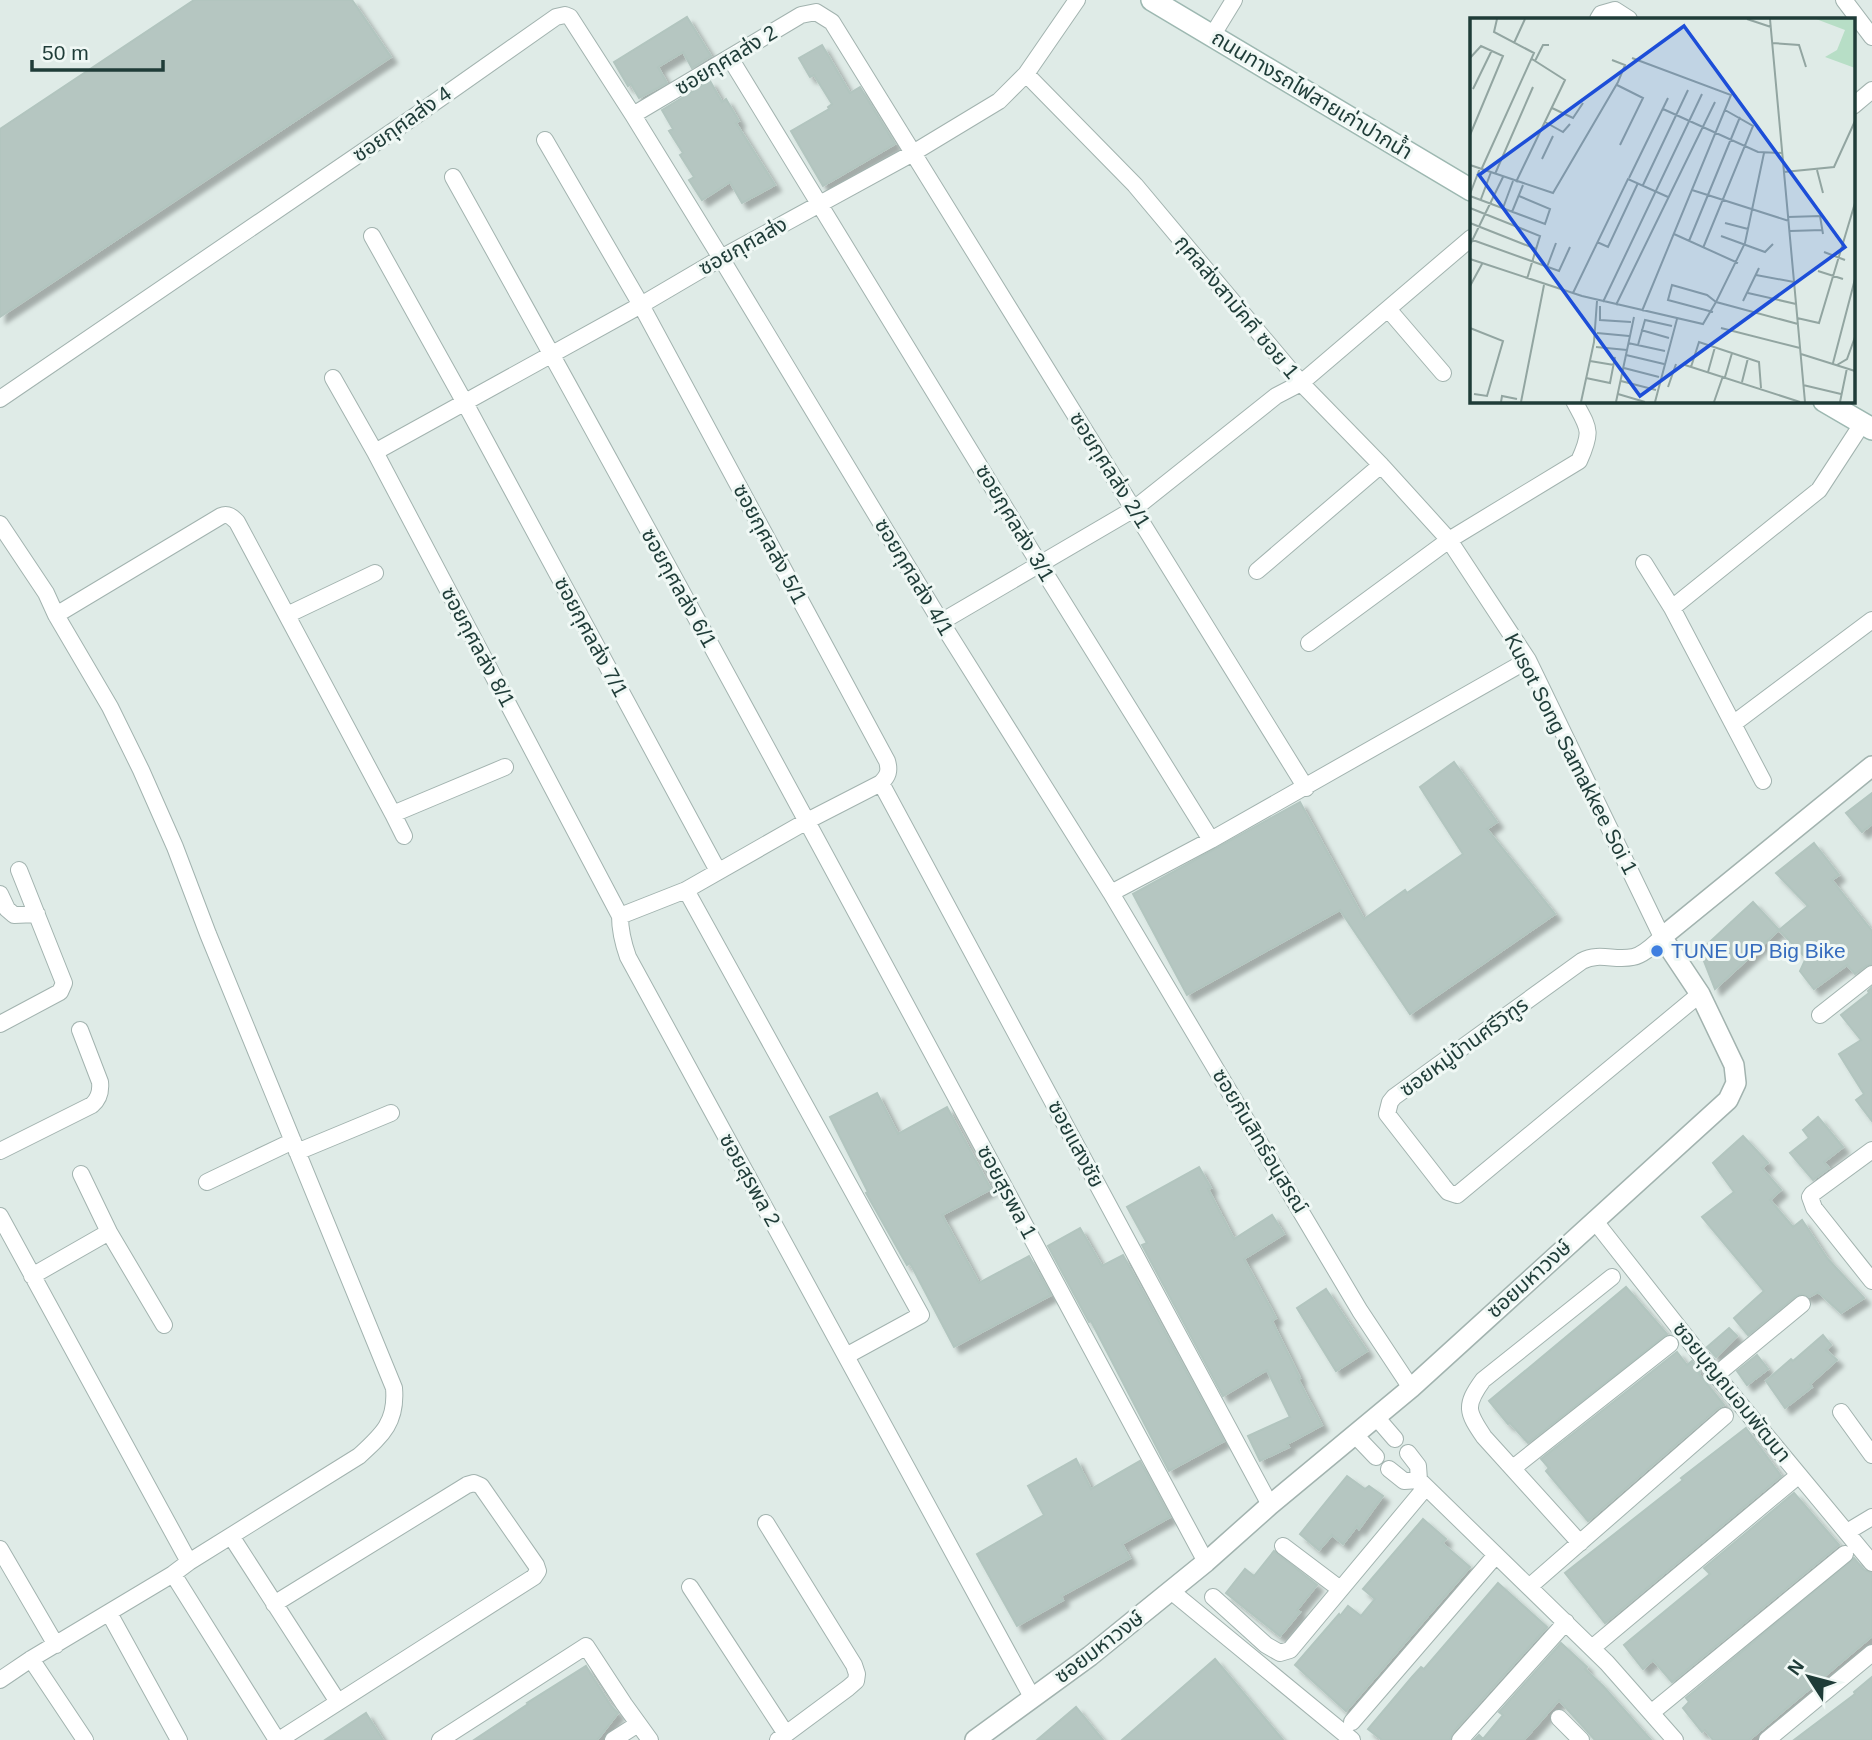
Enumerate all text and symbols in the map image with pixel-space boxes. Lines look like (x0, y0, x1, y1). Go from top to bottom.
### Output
inset map (1470, 18, 1854, 402)
street label: ซอยกุศลส่ง 2 (671, 20, 782, 101)
street label: ถนนทางรถไฟสายเก่าปากน้ำ (1208, 23, 1418, 164)
scale bar (32, 28, 163, 72)
text: 50 m (42, 41, 89, 64)
street label: ซอยกุศลส่ง 4 (348, 81, 457, 168)
street label: ซอยกุศลส่ง (695, 212, 792, 281)
street label: กุศลส่งสามัคคี ซอย 1 (1169, 230, 1304, 384)
street label: ซอยกุศลส่ง 2/1 (1064, 408, 1155, 533)
street label: ซอยกุศลส่ง 3/1 (970, 460, 1059, 586)
street label: ซอยกุศลส่ง 5/1 (727, 480, 812, 609)
street label: ซอยกุศลส่ง 4/1 (869, 514, 958, 640)
street label: ซอยกุศลส่ง 6/1 (636, 524, 722, 652)
street label: ซอยกุศลส่ง 7/1 (548, 573, 633, 702)
street label: ซอยกุศลส่ง 8/1 (435, 583, 520, 712)
street label: Kusot Song Samakkee Soi 1 (1501, 629, 1642, 878)
place label: TUNE UP Big Bike (1671, 939, 1846, 962)
marker: TUNE UP Big Bike (1649, 943, 1665, 959)
street label: ซอยหมู่บ้านศรีวิฑูร (1395, 992, 1533, 1102)
street label: ซอยกันสิทธ์อนุสรณ์ (1207, 1064, 1313, 1218)
street label: ซอยแสงชัย (1044, 1096, 1109, 1191)
street label: ซอยสุรพล 2 (714, 1129, 785, 1231)
street label: ซอยสุรพล 1 (971, 1141, 1042, 1243)
street label: ซอยมหาวงษ์ (1482, 1235, 1575, 1322)
street label: ซอยบุญถนอมพัฒนา (1667, 1317, 1796, 1468)
street label: ซอยมหาวงษ์ (1050, 1606, 1148, 1687)
north arrow (1774, 1642, 1844, 1712)
text: N (1783, 1656, 1808, 1679)

